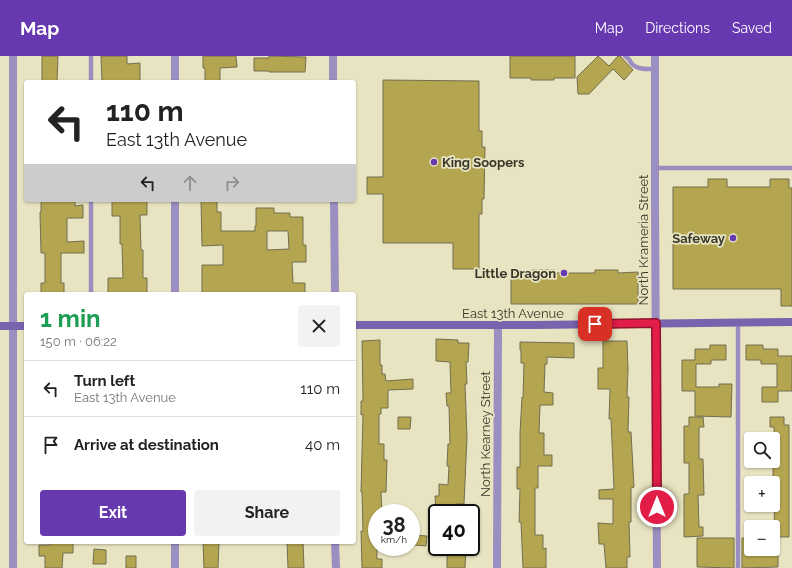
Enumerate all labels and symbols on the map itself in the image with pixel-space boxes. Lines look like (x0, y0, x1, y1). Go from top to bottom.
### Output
place label: King Soopers (442, 155, 525, 170)
marker: King Soopers (429, 157, 439, 167)
street label: North Krameria Street (636, 174, 651, 305)
place label: Safeway (672, 231, 725, 246)
marker: Safeway (728, 233, 738, 243)
place label: Little Dragon (474, 266, 556, 281)
marker: Little Dragon (559, 268, 569, 278)
street label: East 13th Avenue (462, 306, 564, 321)
pin (578, 307, 612, 341)
street label: North Kearney Street (478, 370, 493, 497)
position arrow (636, 486, 678, 528)
speed limit sign: 40 (428, 504, 480, 556)

